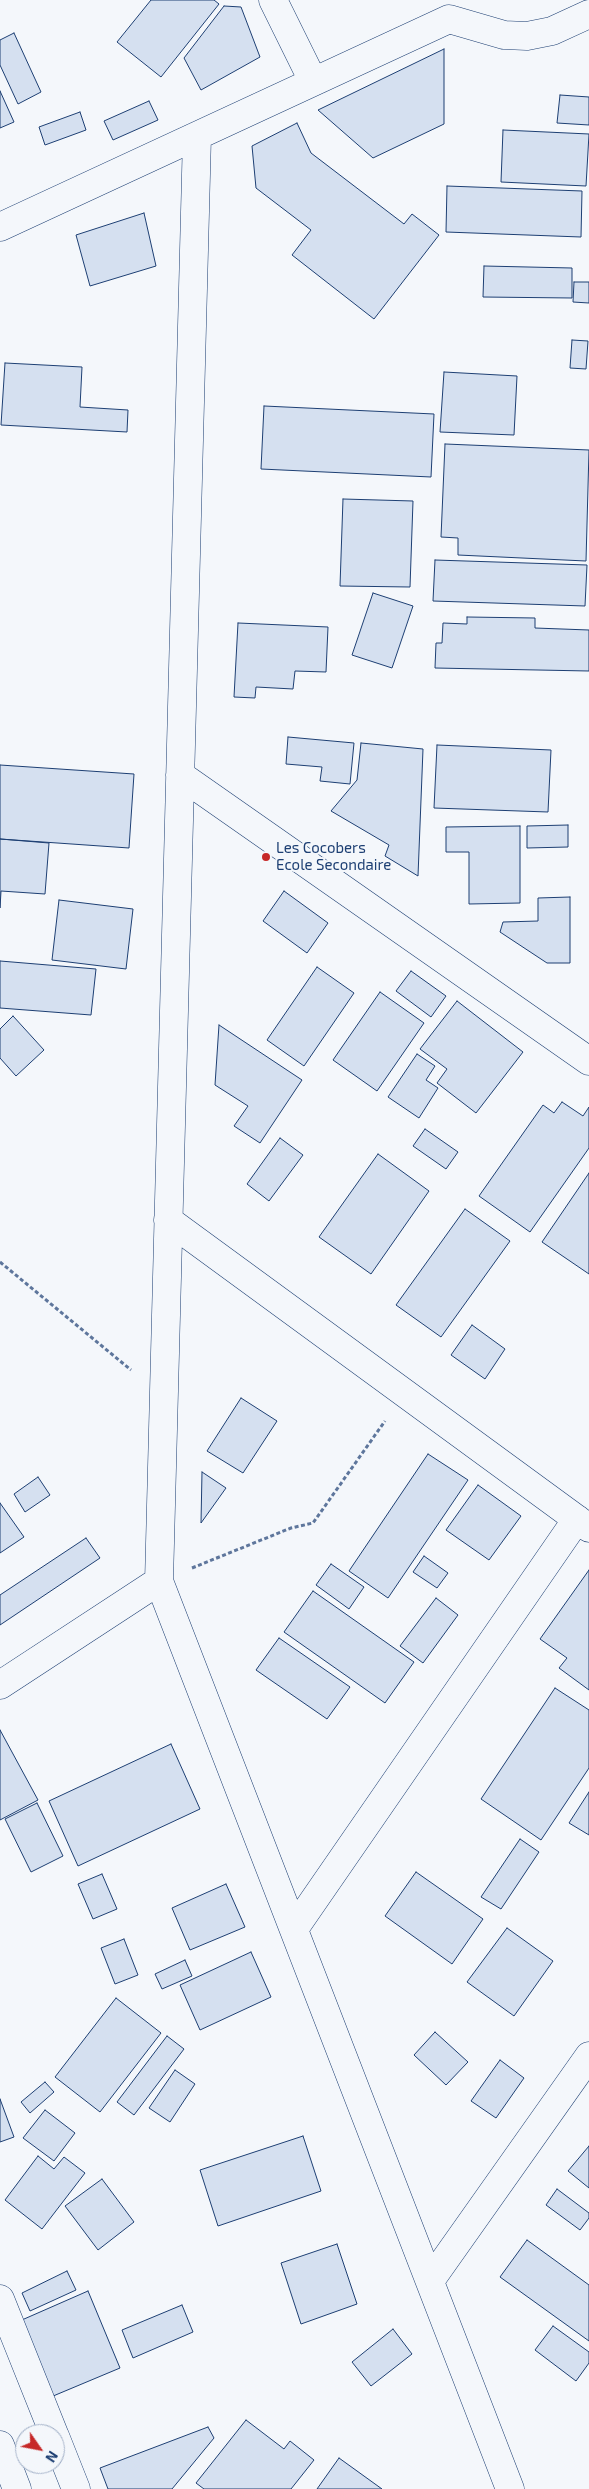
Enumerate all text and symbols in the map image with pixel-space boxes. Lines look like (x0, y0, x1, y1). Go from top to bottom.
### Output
place label: Les Cocobers Ecole Secondaire (276, 839, 391, 874)
marker: Les Cocobers Ecole Secondaire (260, 851, 272, 863)
north arrow (15, 2424, 65, 2474)
text: N (42, 2448, 62, 2466)

